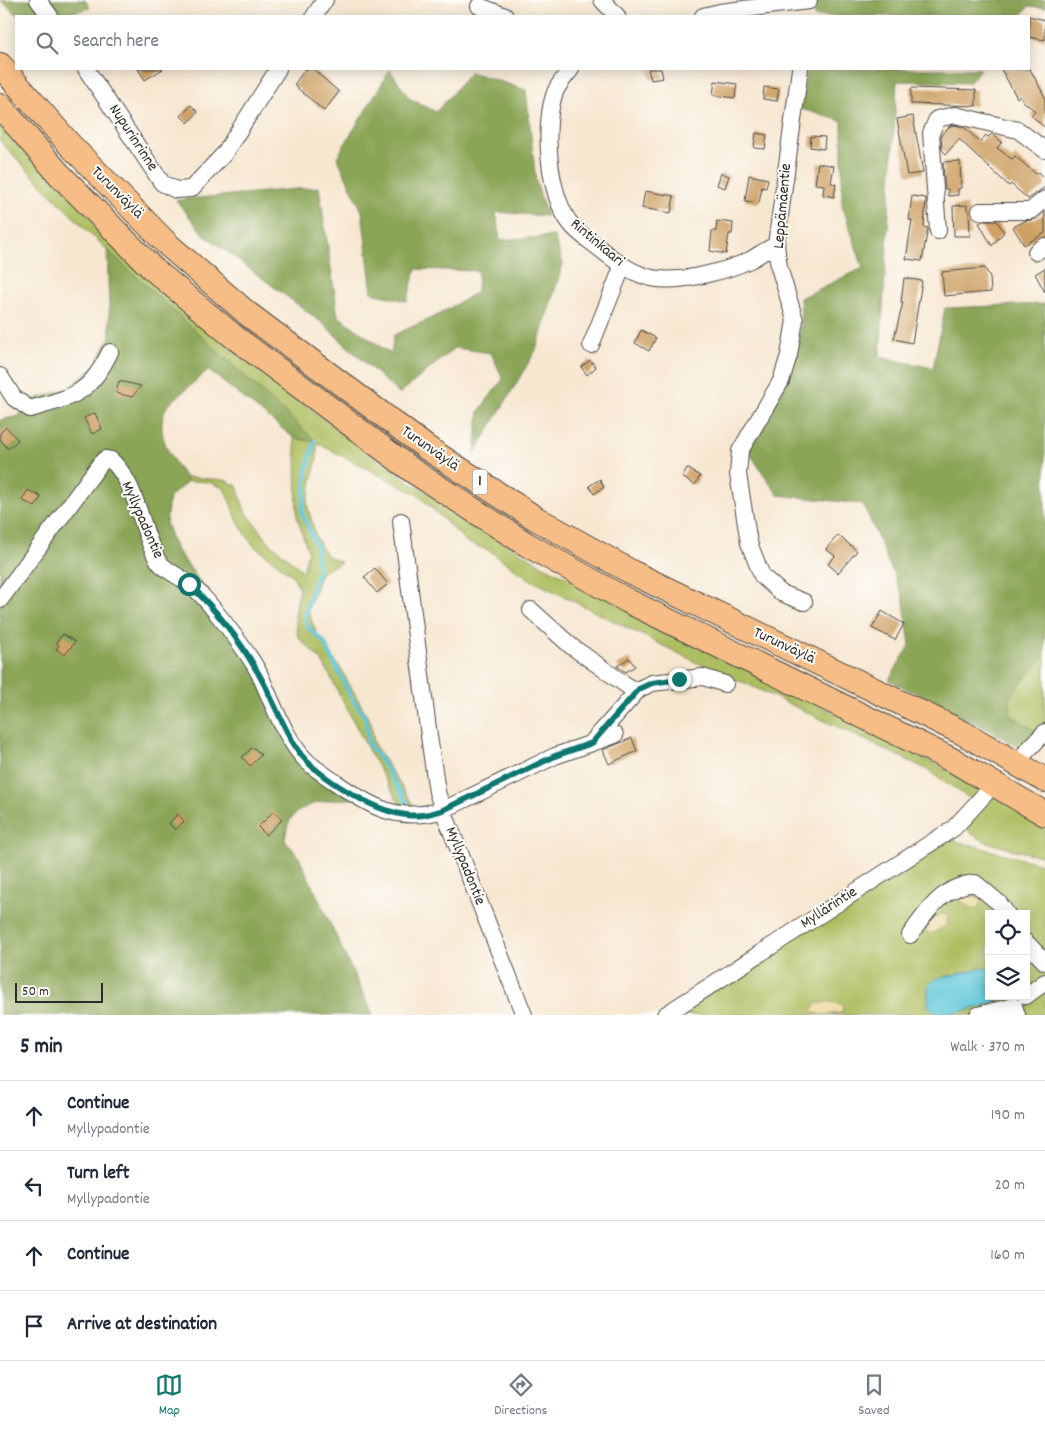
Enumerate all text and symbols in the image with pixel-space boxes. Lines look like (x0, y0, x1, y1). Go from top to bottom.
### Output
search box (15, 15, 1030, 70)
icon: search (33, 29, 61, 57)
text: Search here (73, 29, 159, 56)
street label: Nupurinrinne (103, 100, 163, 176)
street label: Turunväylä (85, 161, 149, 225)
street label: Leppämäentie (768, 162, 798, 250)
street label: Rintinkaari (565, 213, 629, 273)
street label: Turunväylä (396, 421, 464, 477)
road number: 1 (472, 470, 488, 494)
street label: Myllypadontie (115, 478, 169, 562)
route start (178, 573, 201, 596)
street label: Turunväylä (749, 622, 819, 670)
route end (668, 668, 691, 691)
street label: Myllypadontie (439, 823, 491, 909)
street label: Myllärintie (796, 881, 862, 935)
map controls (985, 910, 1030, 1000)
button: locate (985, 910, 1030, 955)
button: layers (985, 955, 1030, 1000)
scale bar (15, 980, 102, 1003)
text: 50 m (22, 982, 49, 1002)
text: 5 min (20, 1033, 63, 1063)
text: Walk · 370 m (950, 1036, 1025, 1059)
text: Continue (67, 1091, 129, 1118)
icon: ahead (20, 1102, 48, 1130)
text: 190 m (991, 1104, 1025, 1127)
text: Myllypadontie (67, 1118, 150, 1141)
text: Turn left (67, 1161, 130, 1188)
icon: left (20, 1172, 48, 1200)
text: 20 m (995, 1174, 1025, 1197)
text: Myllypadontie (67, 1188, 150, 1211)
icon: ahead (20, 1242, 48, 1270)
text: Continue (67, 1242, 129, 1269)
text: 160 m (990, 1244, 1025, 1267)
icon: arrive (20, 1312, 48, 1340)
text: Arrive at destination (67, 1312, 217, 1339)
tab: Map (155, 1371, 183, 1421)
tab: Directions (494, 1371, 547, 1421)
tab: Saved (858, 1371, 890, 1421)

